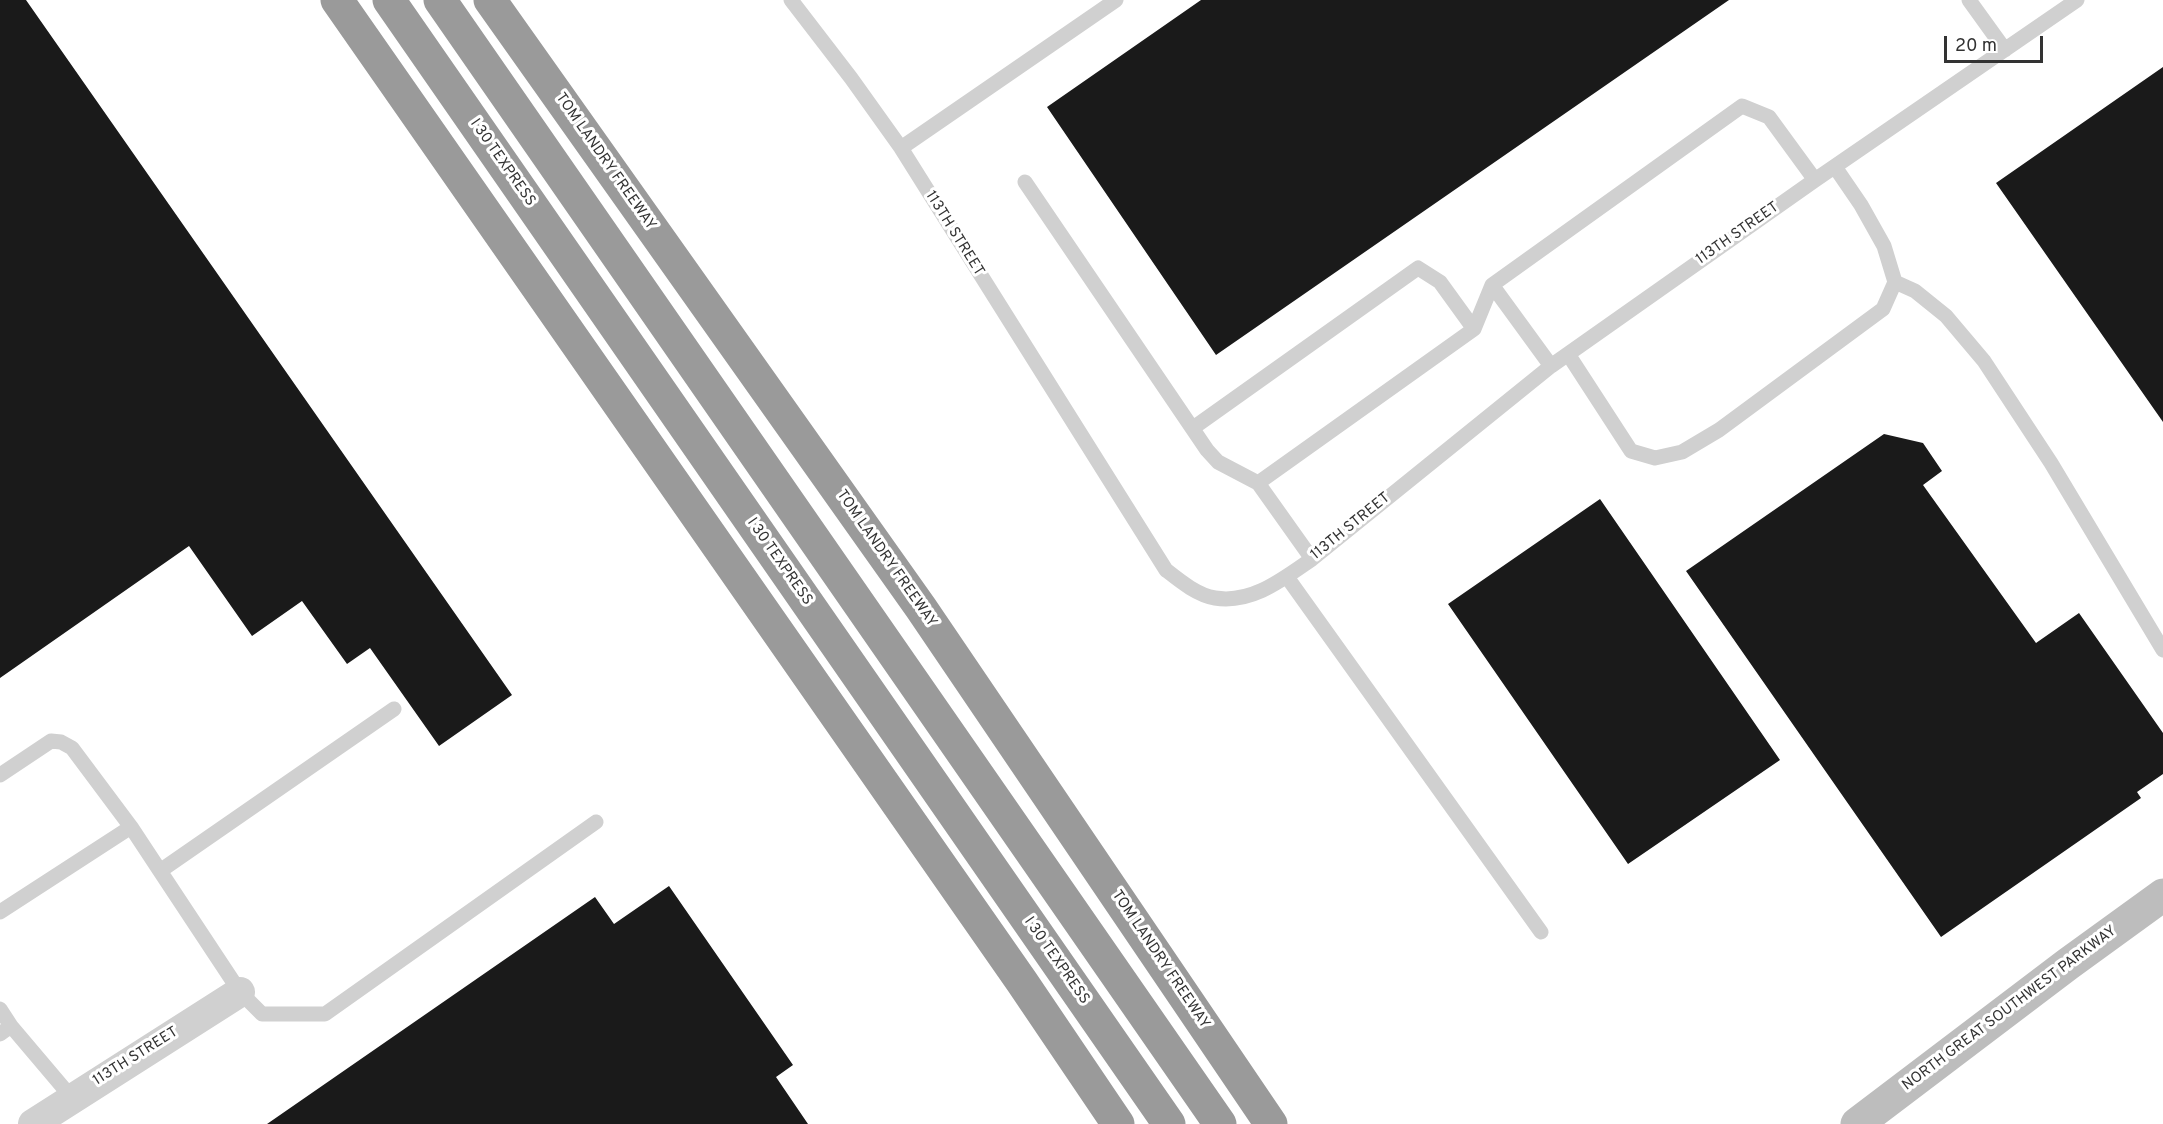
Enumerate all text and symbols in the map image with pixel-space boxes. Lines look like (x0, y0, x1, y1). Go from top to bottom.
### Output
scale bar (1947, 24, 2046, 62)
text: 20 m (1955, 35, 1997, 58)
street label: TOM LANDRY FREEWAY (551, 90, 659, 234)
street label: I 30 TEXPRESS (465, 116, 539, 210)
street label: 113TH STREET (921, 188, 987, 280)
street label: 113TH STREET (1693, 199, 1783, 269)
street label: TOM LANDRY FREEWAY (832, 487, 940, 631)
street label: 113TH STREET (1308, 490, 1394, 564)
street label: I 30 TEXPRESS (742, 515, 816, 609)
street label: TOM LANDRY FREEWAY (1107, 887, 1213, 1033)
street label: I 30 TEXPRESS (1019, 914, 1093, 1008)
street label: NORTH GREAT SOUTHWEST PARKWAY (1899, 923, 2121, 1095)
street label: 113TH STREET (90, 1024, 182, 1090)

